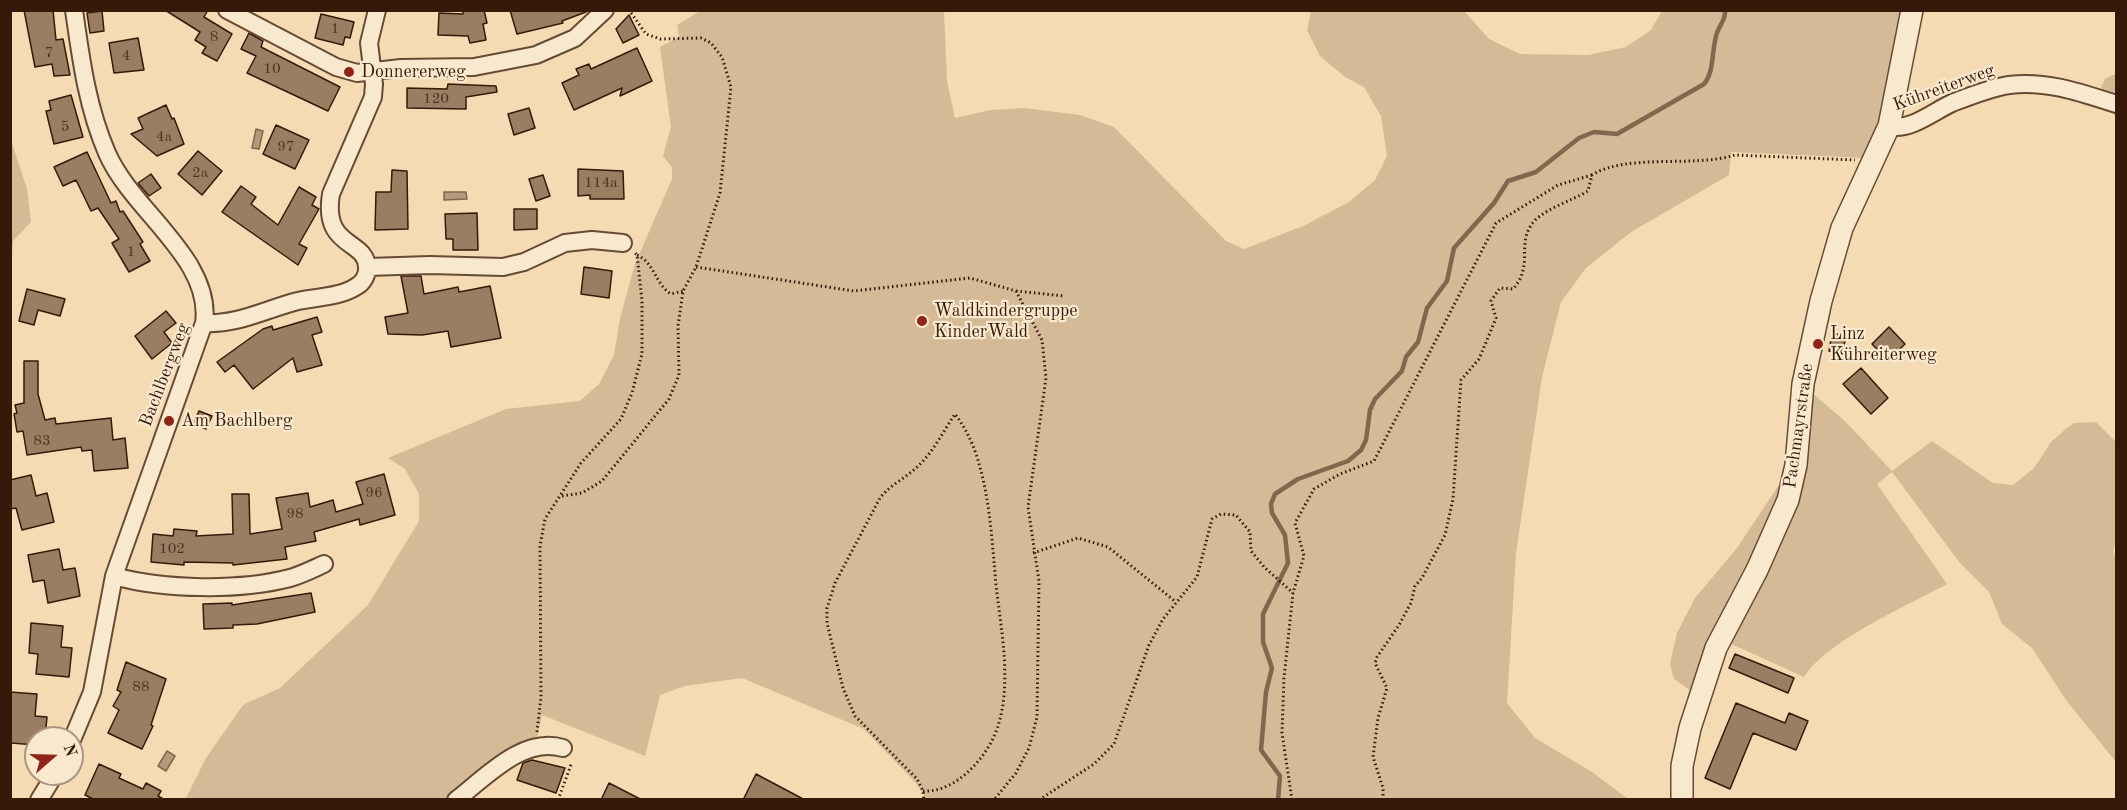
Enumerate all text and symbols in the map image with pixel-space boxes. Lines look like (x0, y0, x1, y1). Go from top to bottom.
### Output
house number: 1 (331, 20, 339, 38)
house number: 8 (210, 28, 218, 46)
house number: 7 (45, 44, 53, 62)
house number: 4 (122, 47, 130, 65)
house number: 10 (263, 60, 281, 78)
street label: Kühreiterweg (1890, 60, 1998, 116)
place label: Donnererweg (361, 61, 466, 83)
marker: Donnererweg (342, 65, 356, 79)
house number: 120 (423, 90, 449, 108)
house number: 5 (61, 118, 69, 136)
house number: 4a (156, 128, 172, 146)
house number: 97 (277, 138, 295, 156)
house number: 2a (192, 164, 208, 182)
house number: 114a (584, 174, 618, 192)
house number: 1 (127, 243, 135, 261)
place label: Waldkindergruppe KinderWald (934, 300, 1078, 342)
marker: Waldkindergruppe KinderWald (915, 314, 929, 328)
street label: Bachlbergweg (135, 320, 195, 430)
place label: Linz Kühreiterweg (1830, 323, 1937, 366)
marker: Linz Kühreiterweg (1811, 337, 1825, 351)
street label: Pachmayrstraße (1780, 362, 1818, 490)
place label: Am Bachlberg (181, 410, 292, 432)
marker: Am Bachlberg (162, 414, 176, 428)
house number: 83 (33, 432, 51, 450)
house number: 96 (365, 484, 383, 502)
house number: 98 (286, 505, 304, 523)
house number: 102 (159, 540, 185, 558)
house number: 88 (132, 678, 150, 696)
north arrow (24, 726, 84, 786)
text: N (59, 742, 79, 759)

